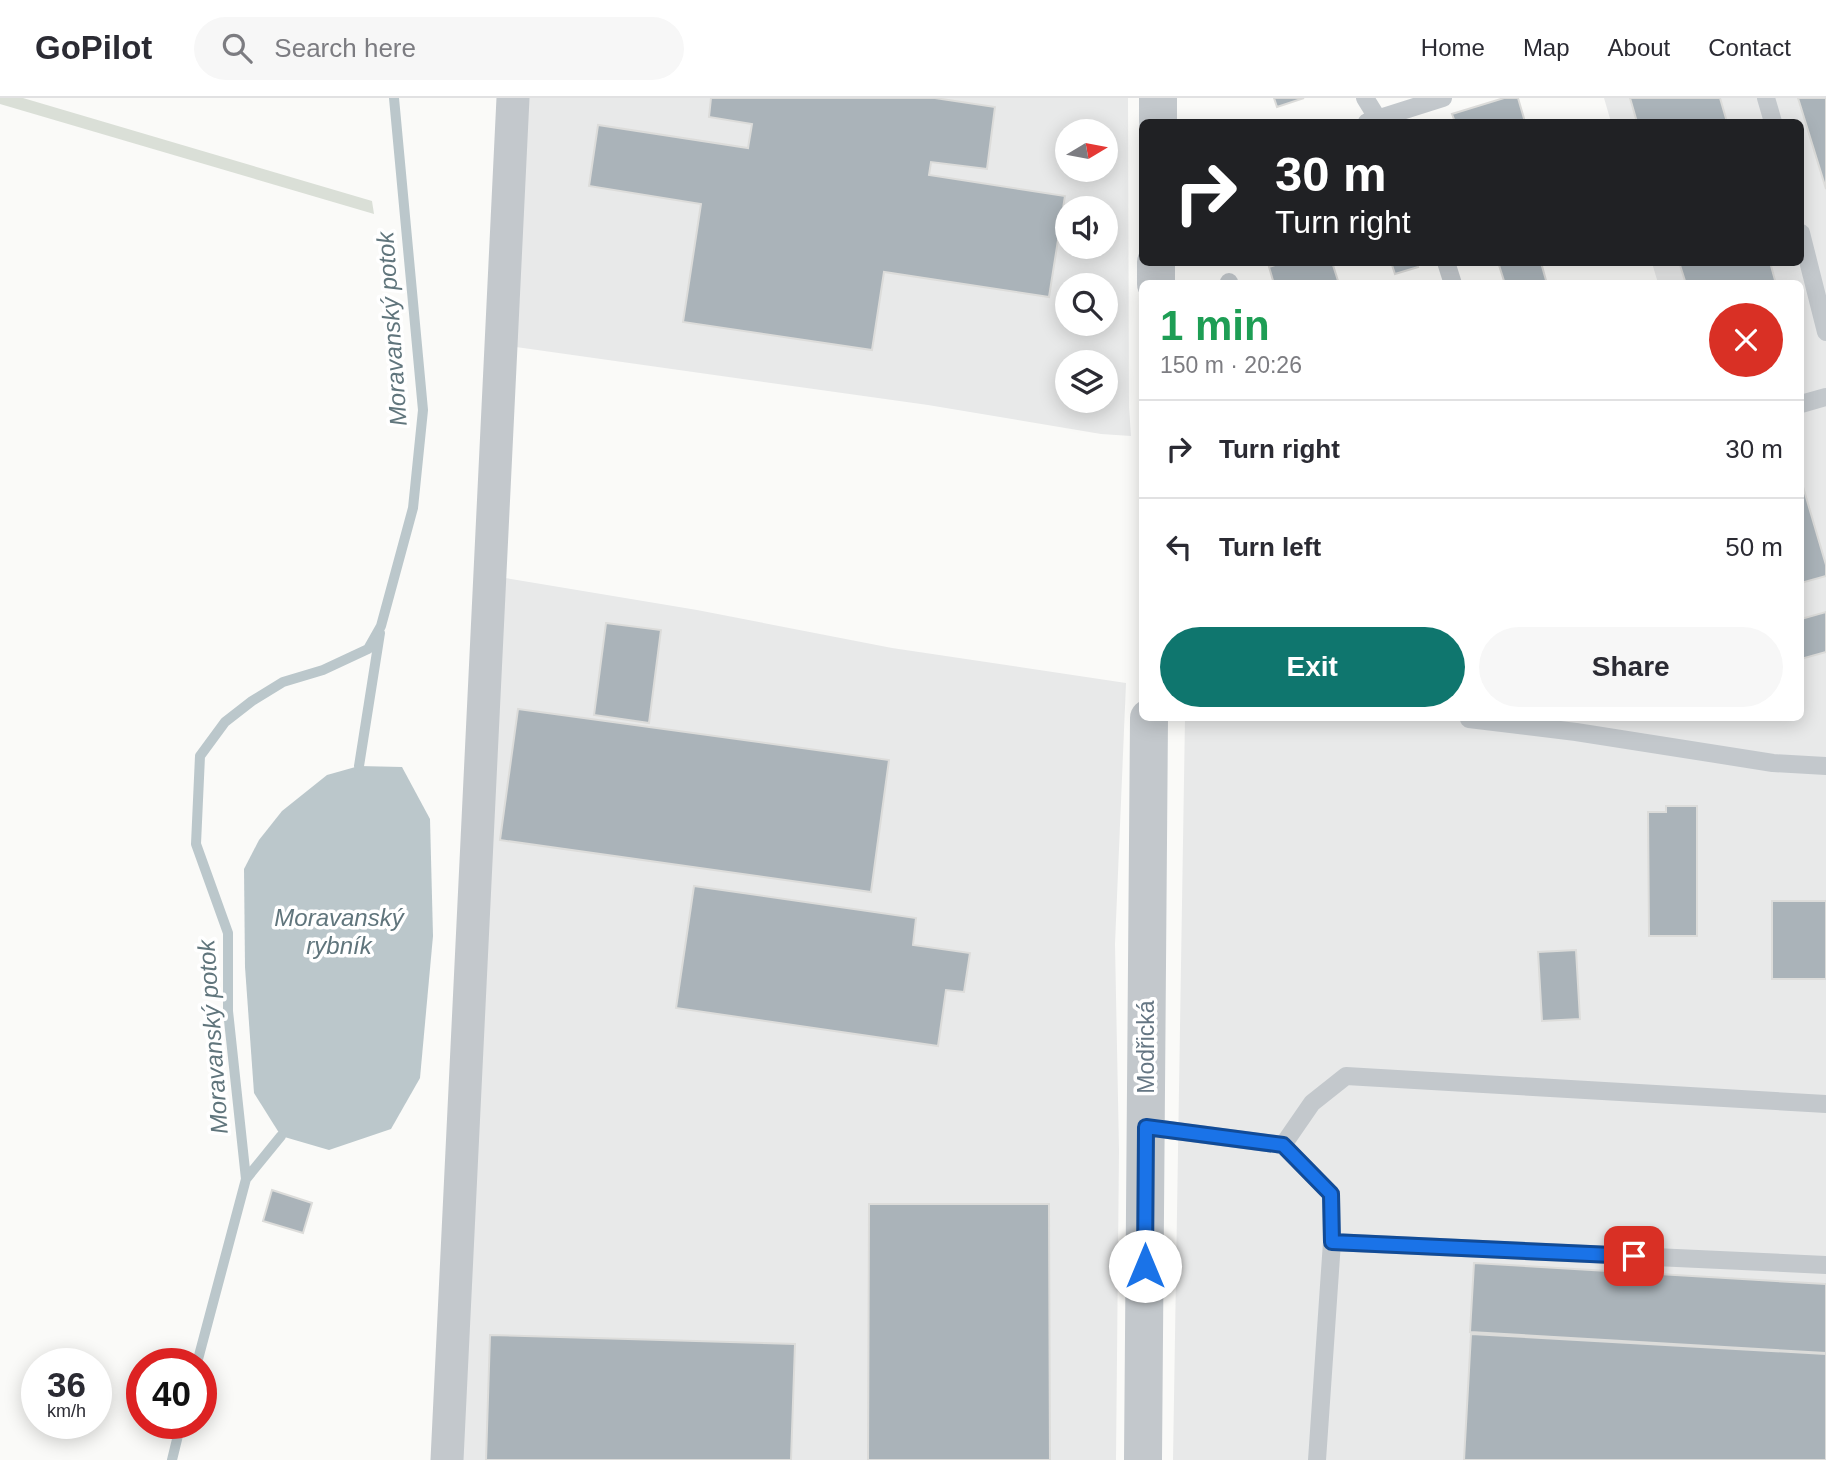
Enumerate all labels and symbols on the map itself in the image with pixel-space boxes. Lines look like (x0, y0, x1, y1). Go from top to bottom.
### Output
north arrow (1055, 119, 1118, 182)
water label: Moravanský potok (371, 229, 412, 427)
water label: Moravanský rybník (274, 904, 406, 959)
water label: Moravanský potok (192, 937, 233, 1135)
street label: Modřická (1133, 1000, 1159, 1094)
pin (1604, 1226, 1664, 1286)
position arrow (1108, 1229, 1182, 1303)
speed limit sign: 40 (126, 1348, 217, 1439)

